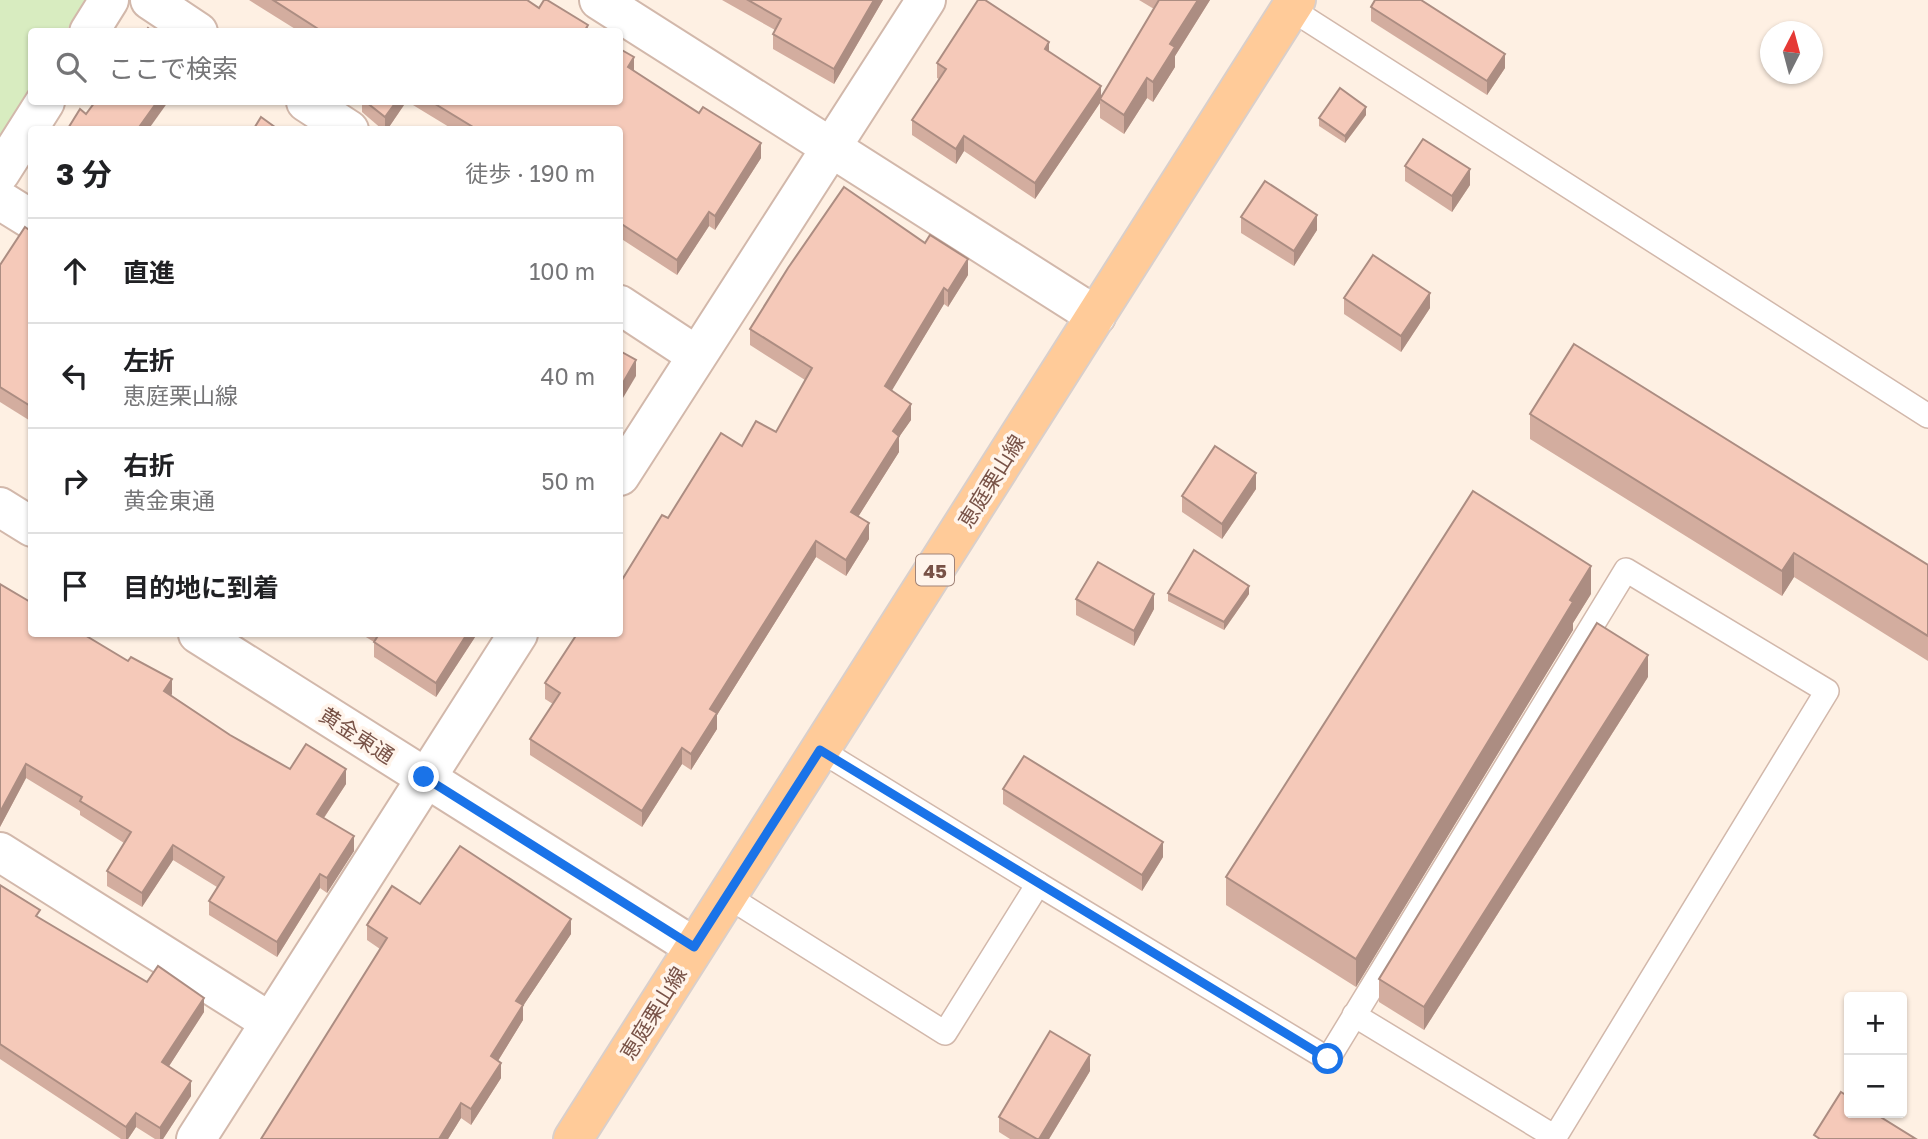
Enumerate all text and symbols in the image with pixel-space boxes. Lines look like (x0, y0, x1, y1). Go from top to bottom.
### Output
north arrow (1760, 21, 1823, 84)
search box (28, 28, 623, 105)
icon: search (52, 48, 90, 86)
text: ここで検索 (108, 53, 238, 84)
text: 3 分 (56, 156, 112, 192)
text: 徒歩 · 190 m (465, 159, 595, 187)
icon: ahead (56, 252, 94, 290)
text: 直進 (123, 257, 175, 288)
text: 100 m (529, 257, 595, 285)
text: 左折 (123, 345, 175, 376)
icon: left (56, 357, 94, 395)
text: 40 m (541, 362, 595, 390)
text: 恵庭栗山線 (123, 381, 238, 409)
street label: 恵庭栗山線 (952, 430, 1030, 532)
text: 右折 (123, 450, 175, 481)
icon: right (56, 462, 94, 500)
text: 50 m (541, 467, 595, 495)
text: 黄金東通 (123, 486, 215, 514)
road number: 45 (916, 554, 954, 586)
icon: arrive (56, 567, 94, 605)
text: 目的地に到着 (123, 572, 279, 603)
street label: 黄金東通 (315, 701, 399, 769)
route end (408, 761, 439, 792)
street label: 恵庭栗山線 (614, 962, 692, 1064)
map controls (1844, 992, 1907, 1118)
button: + (1844, 992, 1907, 1055)
route start (1312, 1043, 1343, 1074)
button: − (1844, 1055, 1907, 1118)

